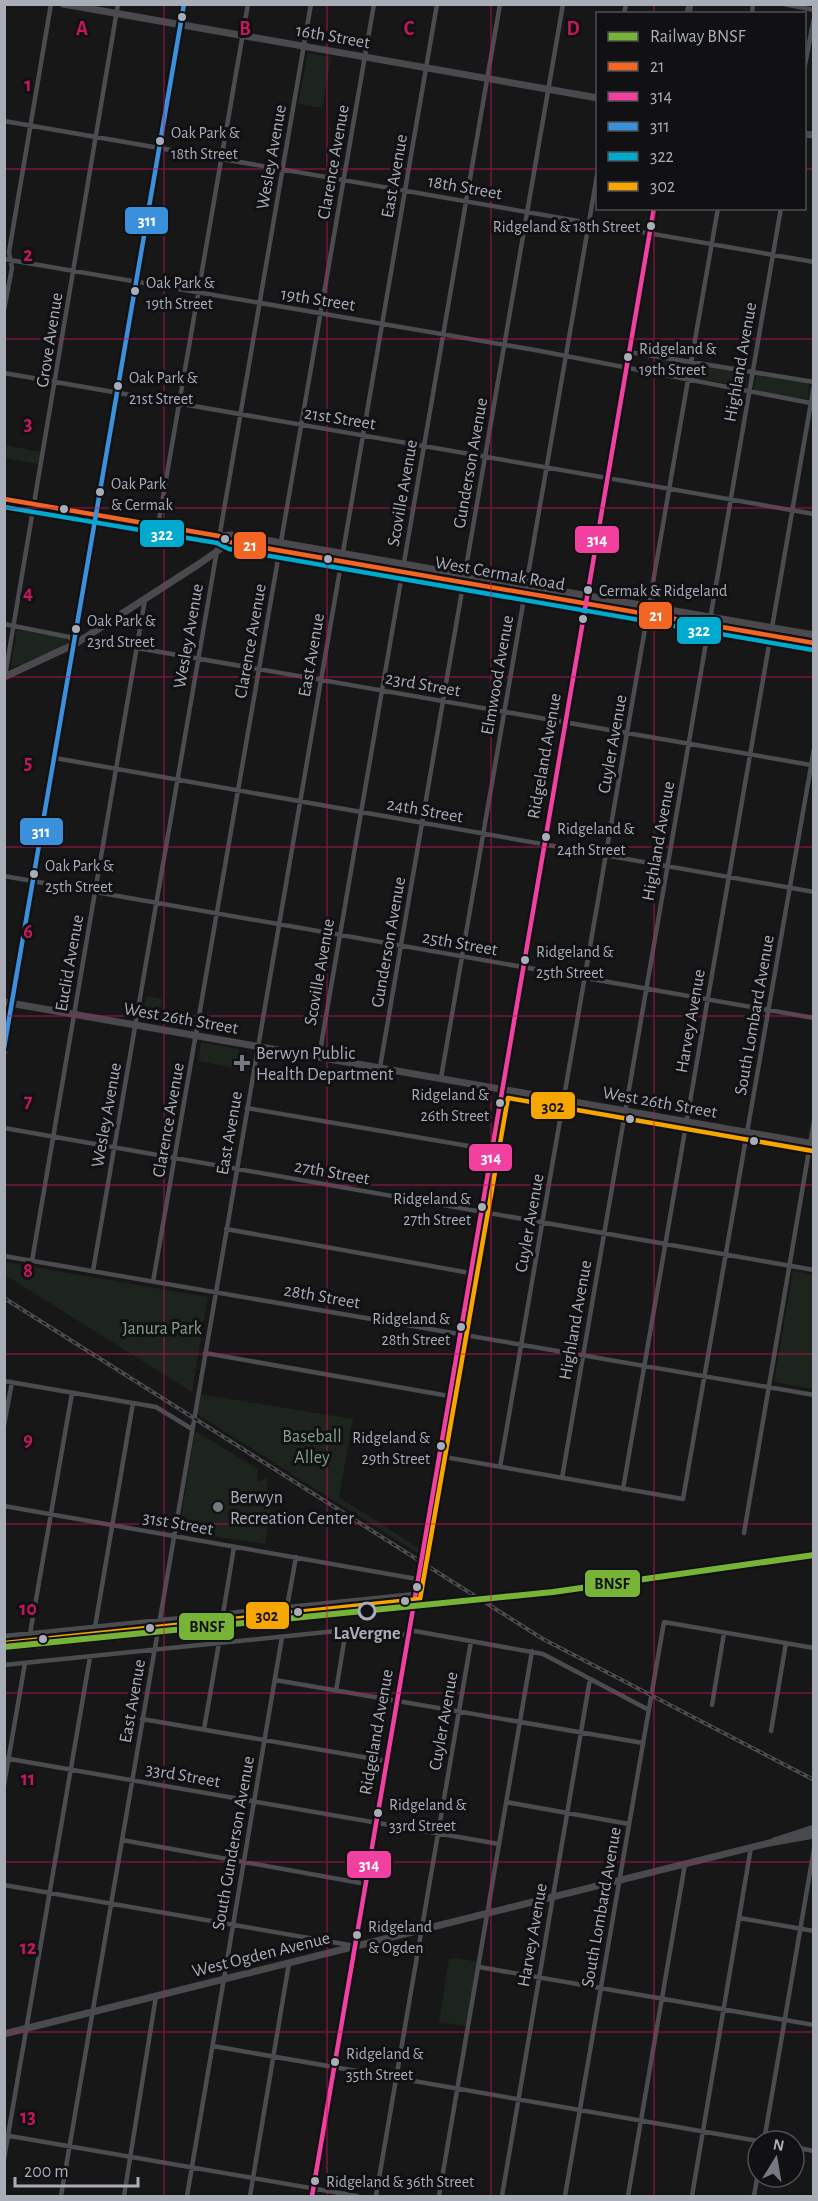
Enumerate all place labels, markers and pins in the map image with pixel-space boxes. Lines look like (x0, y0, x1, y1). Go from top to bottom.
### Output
unlabelled marker (176, 11, 188, 23)
place label: Oak Park & 18th Street (171, 125, 240, 162)
marker: Oak Park & 18th Street (154, 135, 166, 147)
place label: Ridgeland & 18th Street (493, 219, 640, 235)
marker: Ridgeland & 18th Street (645, 220, 657, 232)
place label: Oak Park & 19th Street (146, 275, 215, 312)
marker: Oak Park & 19th Street (129, 285, 141, 297)
place label: Ridgeland & 19th Street (639, 341, 717, 378)
marker: Ridgeland & 19th Street (622, 351, 634, 363)
place label: Oak Park & 21st Street (129, 370, 198, 407)
marker: Oak Park & 21st Street (112, 380, 124, 392)
place label: Oak Park & Cermak (111, 476, 173, 513)
marker: Oak Park & Cermak (94, 486, 106, 498)
unlabelled marker (58, 503, 70, 515)
unlabelled marker (219, 533, 231, 545)
unlabelled marker (322, 553, 334, 565)
place label: Cermak & Ridgeland (599, 583, 727, 599)
marker: Cermak & Ridgeland (582, 584, 594, 596)
place label: Oak Park & 23rd Street (87, 613, 156, 650)
unlabelled marker (577, 613, 589, 625)
marker: Oak Park & 23rd Street (70, 623, 82, 635)
place label: Ridgeland & 24th Street (557, 821, 635, 858)
marker: Ridgeland & 24th Street (540, 831, 552, 843)
place label: Oak Park & 25th Street (45, 858, 114, 895)
marker: Oak Park & 25th Street (28, 868, 40, 880)
place label: Ridgeland & 25th Street (536, 944, 614, 981)
marker: Ridgeland & 25th Street (519, 954, 531, 966)
place label: Berwyn Public Health Department (256, 1045, 394, 1084)
marker: Berwyn Public Health Department (233, 1054, 251, 1072)
place label: Ridgeland & 26th Street (411, 1087, 489, 1124)
marker: Ridgeland & 26th Street (494, 1097, 506, 1109)
unlabelled marker (624, 1113, 636, 1125)
unlabelled marker (748, 1135, 760, 1147)
place label: Ridgeland & 27th Street (393, 1191, 471, 1228)
marker: Ridgeland & 27th Street (476, 1201, 488, 1213)
place label: Ridgeland & 28th Street (372, 1311, 450, 1348)
marker: Ridgeland & 28th Street (455, 1321, 467, 1333)
place label: Ridgeland & 29th Street (352, 1430, 430, 1467)
marker: Ridgeland & 29th Street (435, 1440, 447, 1452)
place label: Berwyn Recreation Center (230, 1489, 354, 1528)
marker: Berwyn Recreation Center (211, 1500, 225, 1514)
unlabelled marker (411, 1581, 423, 1593)
unlabelled marker (399, 1595, 411, 1607)
marker: LaVergne (358, 1602, 376, 1620)
unlabelled marker (292, 1606, 304, 1618)
unlabelled marker (144, 1622, 156, 1634)
place label: LaVergne (333, 1625, 401, 1643)
unlabelled marker (37, 1633, 49, 1645)
place label: Ridgeland & 33rd Street (389, 1797, 467, 1834)
marker: Ridgeland & 33rd Street (372, 1807, 384, 1819)
place label: Ridgeland & Ogden (368, 1919, 432, 1956)
marker: Ridgeland & Ogden (351, 1929, 363, 1941)
place label: Ridgeland & 35th Street (346, 2046, 424, 2083)
marker: Ridgeland & 35th Street (329, 2056, 341, 2068)
place label: Ridgeland & 36th Street (326, 2174, 474, 2190)
marker: Ridgeland & 36th Street (309, 2175, 321, 2187)

